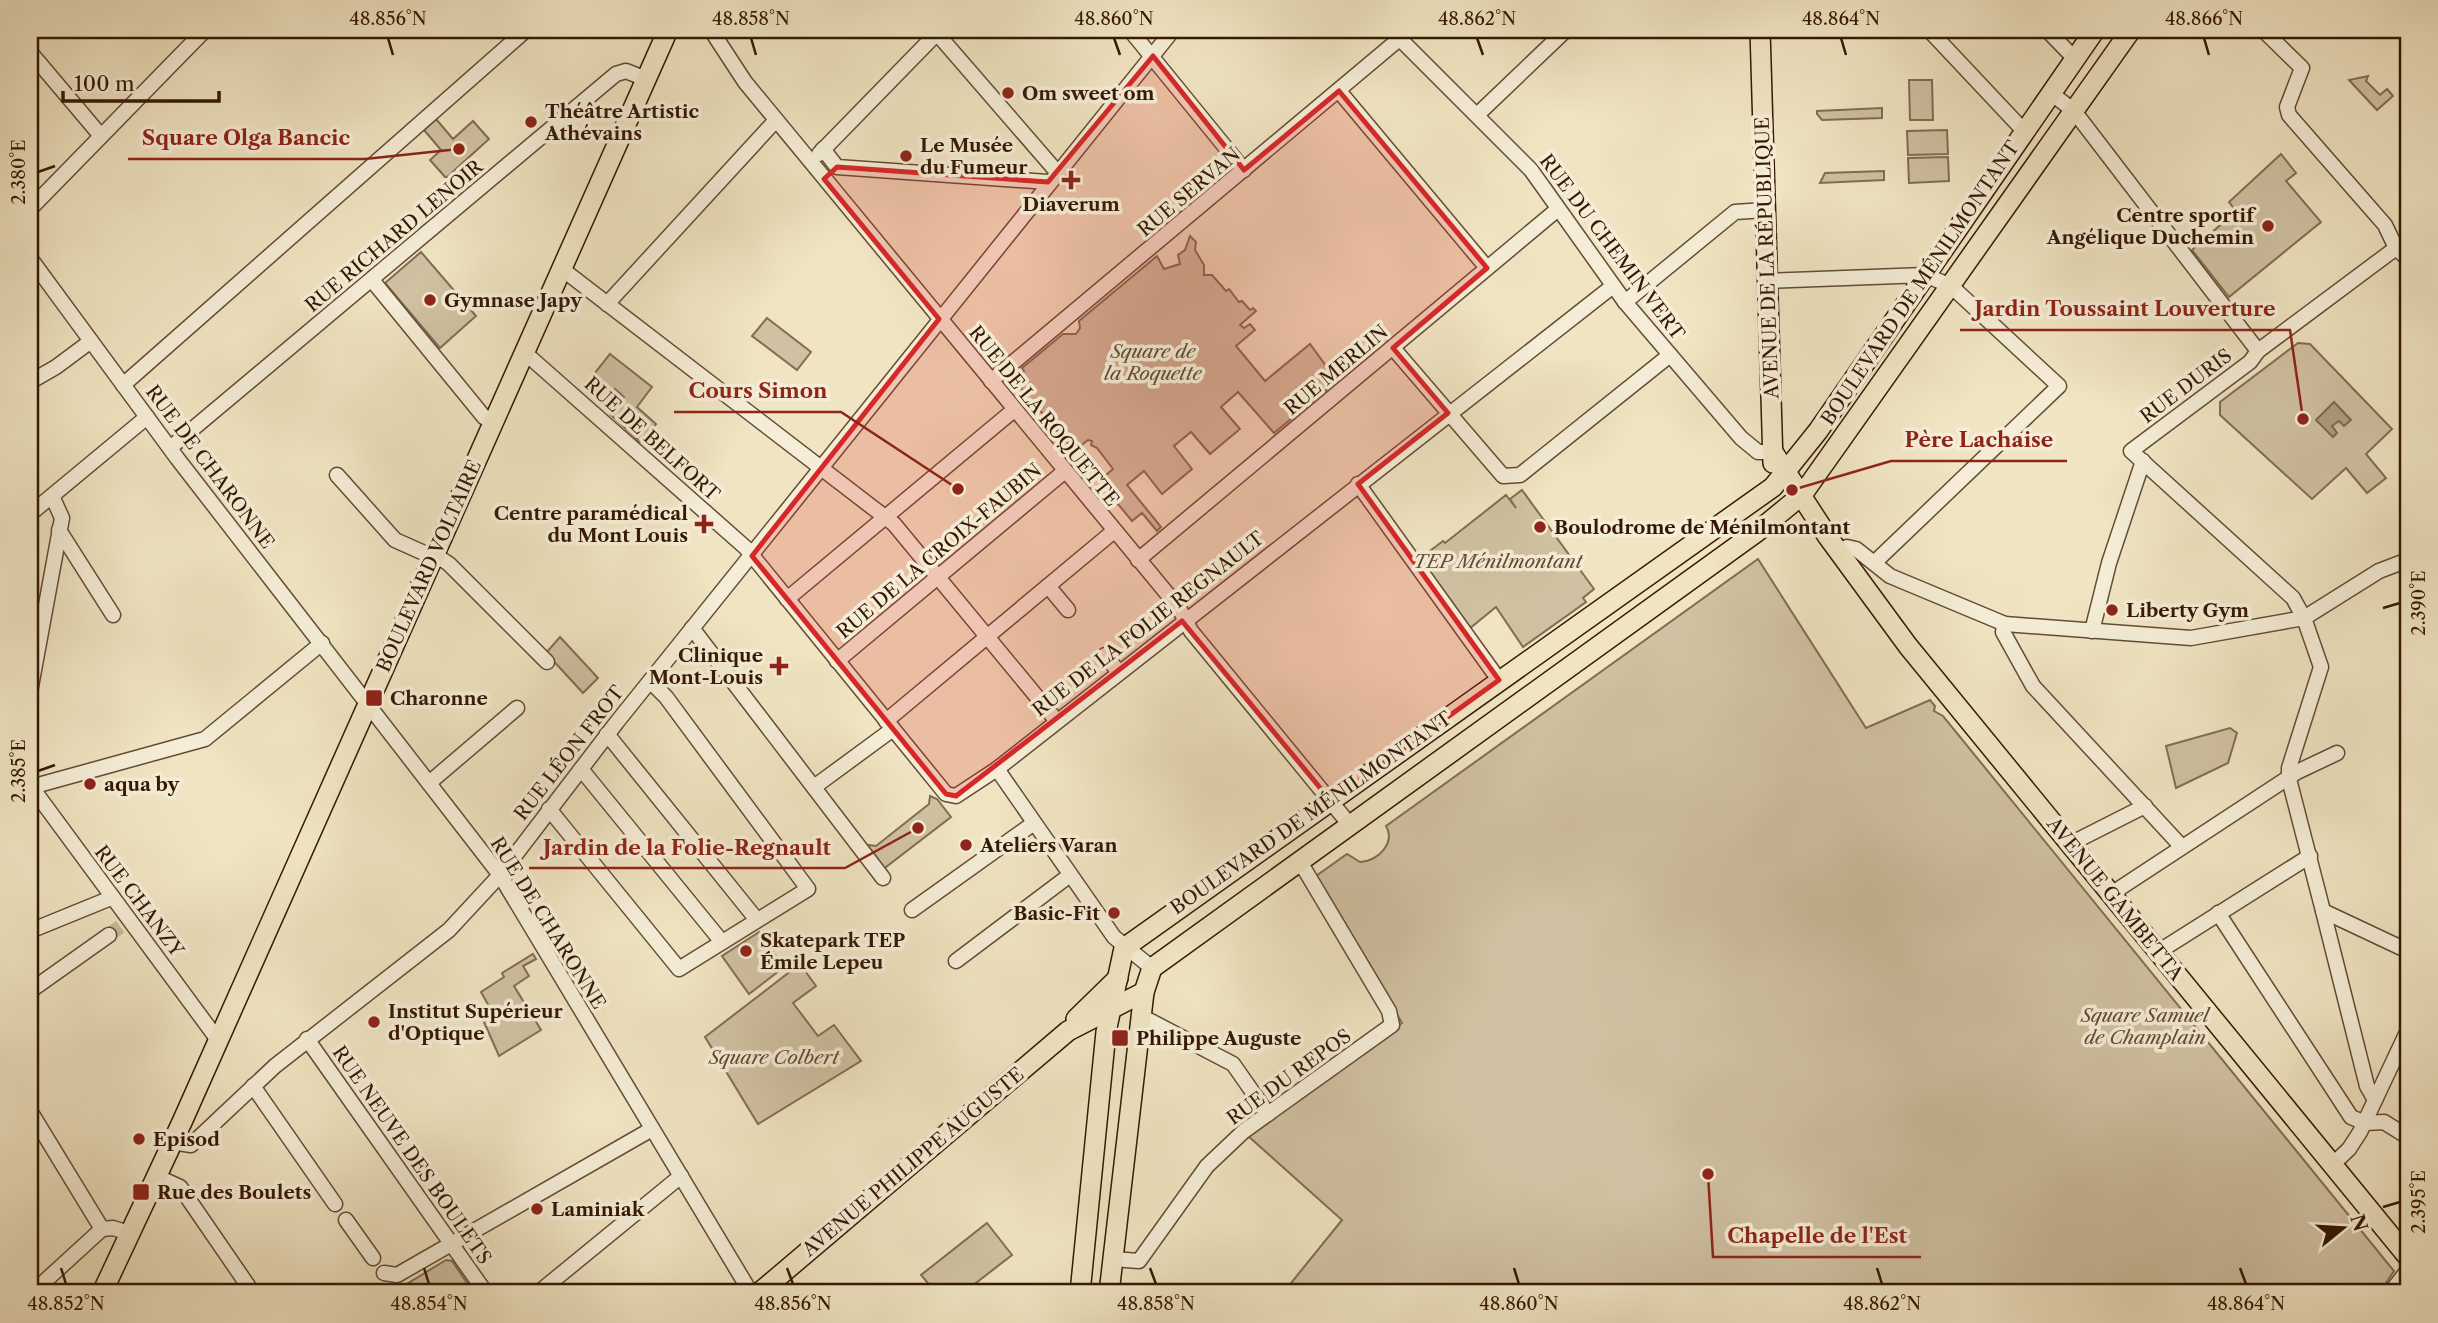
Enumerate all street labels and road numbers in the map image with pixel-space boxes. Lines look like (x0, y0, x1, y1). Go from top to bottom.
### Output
street label: AVENUE DE LA RÉPUBLIQUE (1751, 117, 1783, 400)
street label: BOULEVARD DE MÉNILMONTANT (1816, 136, 2024, 429)
street label: RUE SERVAN (1133, 143, 1245, 241)
street label: RUE DU CHEMIN VERT (1535, 150, 1690, 345)
street label: RUE RICHARD LENOIR (301, 154, 488, 317)
street label: RUE MERLIN (1280, 320, 1392, 420)
street label: RUE DE LA ROQUETTE (964, 321, 1124, 511)
street label: RUE DURIS (2136, 344, 2236, 428)
street label: RUE DE BELFORT (580, 372, 725, 506)
street label: RUE DE CHARONNE (141, 381, 279, 553)
street label: BOULEVARD VOLTAIRE (372, 457, 486, 675)
street label: RUE DE LA CROIX-FAUBIN (832, 459, 1046, 643)
street label: RUE DE LA FOLIE REGNAULT (1028, 526, 1269, 721)
street label: RUE LÉON FROT (509, 681, 629, 825)
street label: BOULEVARD DE MÉNILMONTANT (1166, 706, 1457, 919)
street label: AVENUE GAMBETTA (2041, 812, 2189, 986)
street label: RUE DE CHARONNE (486, 833, 610, 1013)
street label: RUE CHANZY (90, 841, 189, 962)
street label: RUE DU REPOS (1222, 1024, 1356, 1130)
street label: RUE NEUVE DES BOULETS (328, 1041, 496, 1269)
street label: AVENUE PHILIPPE AUGUSTE (797, 1063, 1028, 1262)

